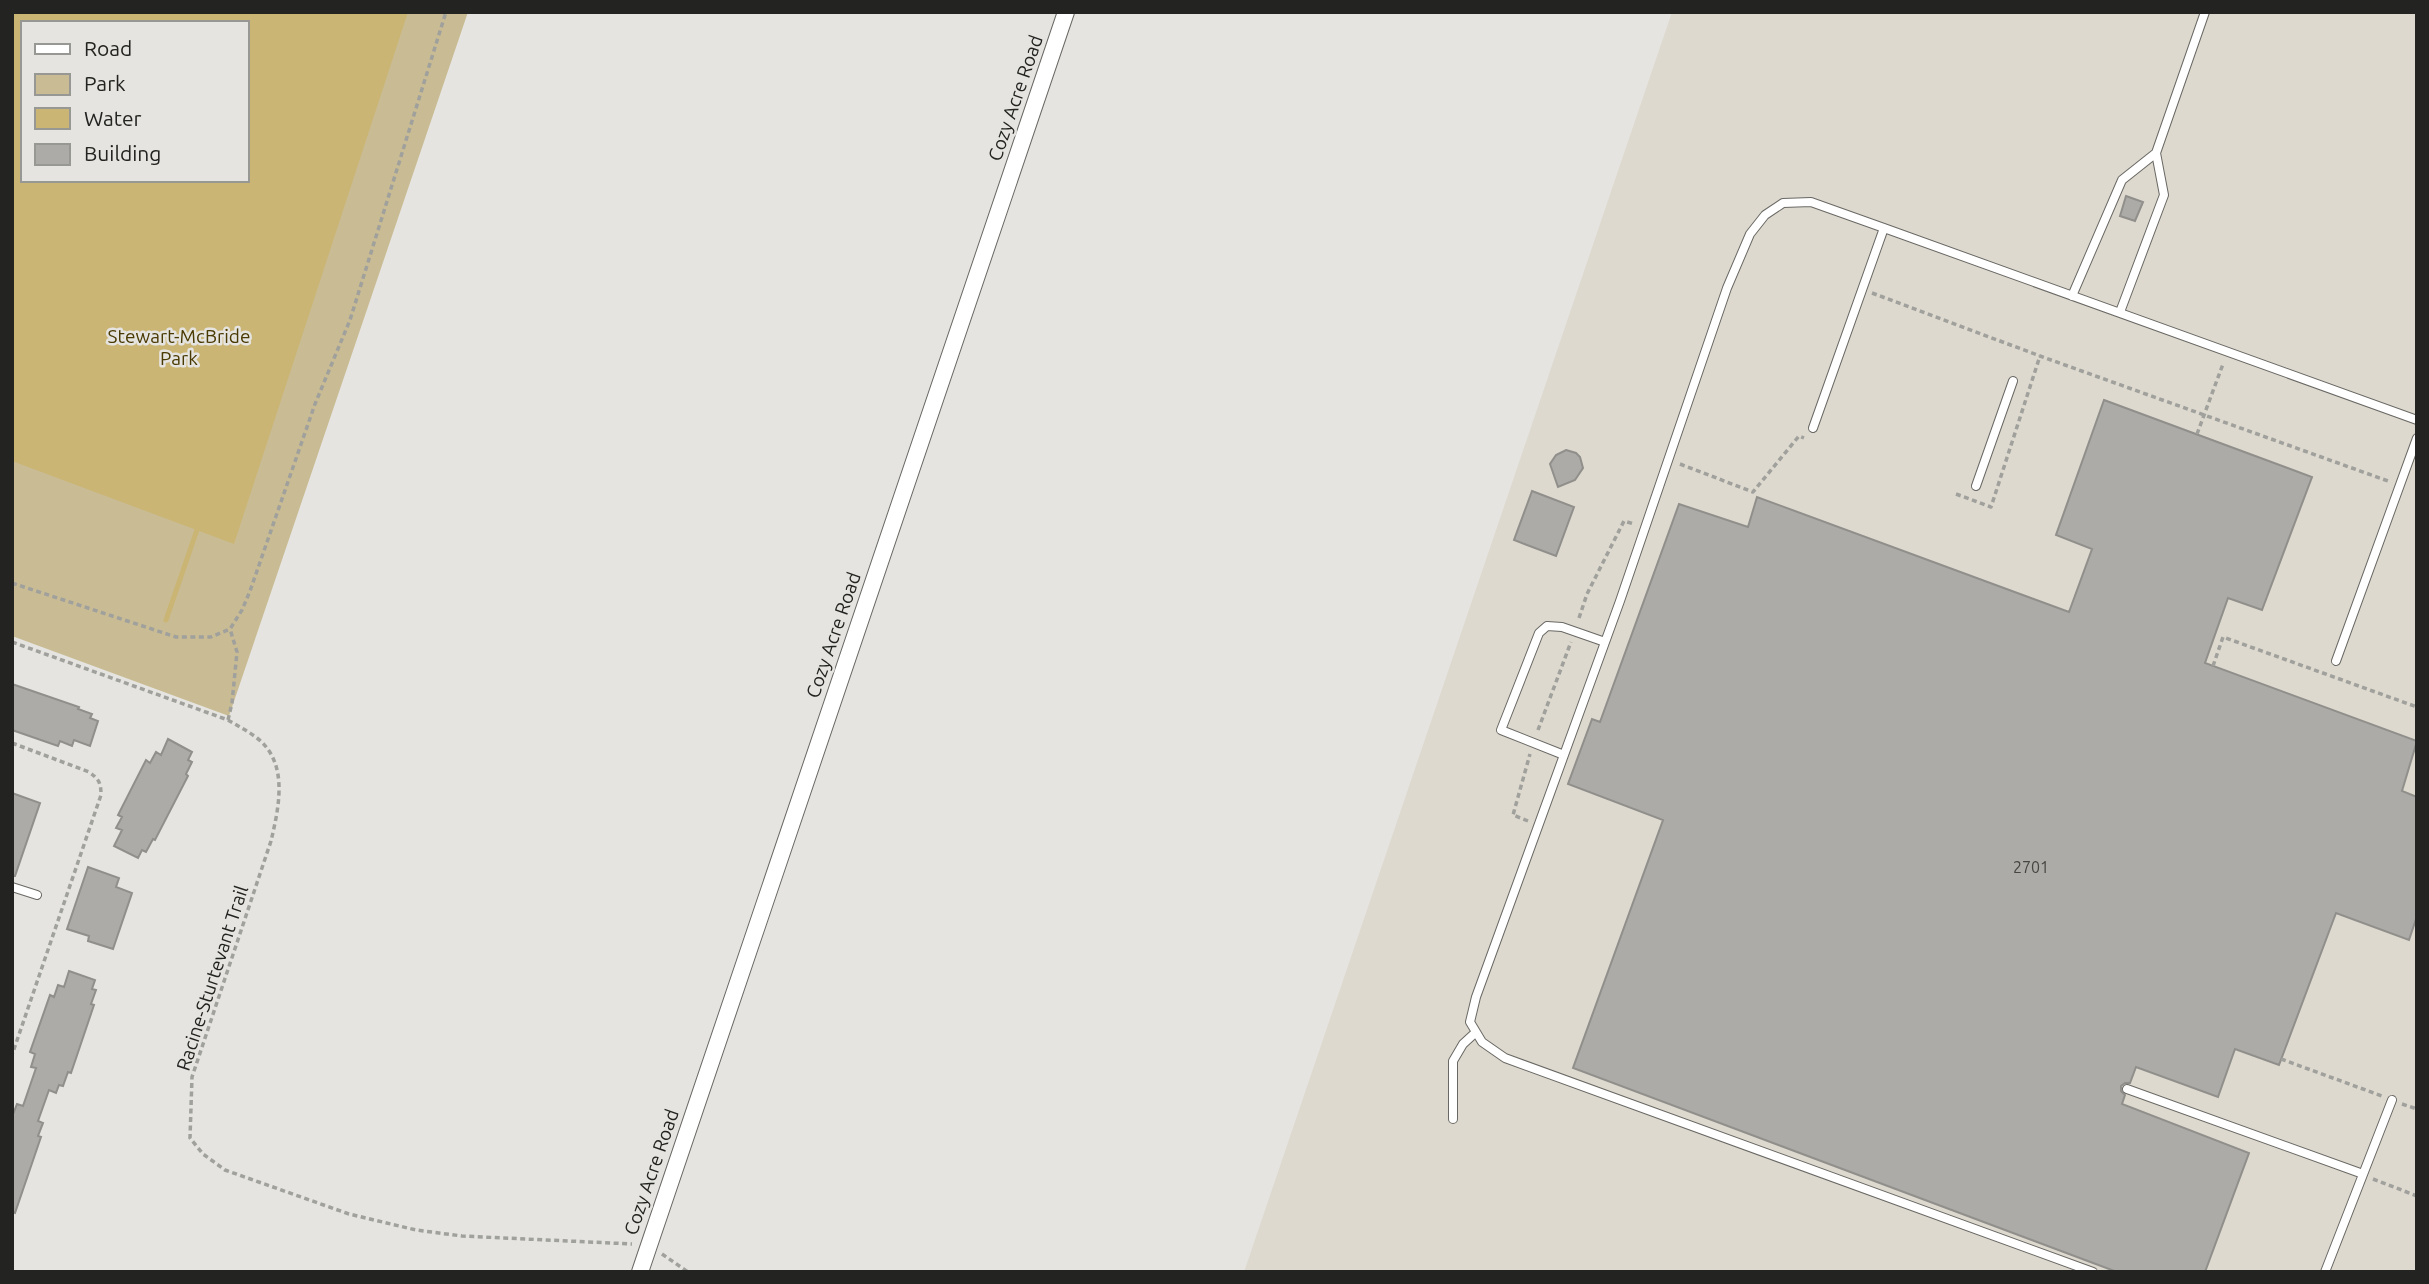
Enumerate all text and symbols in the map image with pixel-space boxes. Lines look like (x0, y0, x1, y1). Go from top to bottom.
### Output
legend (21, 21, 248, 182)
street label: Cozy Acre Road (983, 32, 1047, 164)
text: Road (84, 36, 132, 60)
text: Park (84, 71, 126, 95)
text: Water (84, 106, 142, 130)
text: Building (84, 141, 161, 165)
park label: Stewart-McBride Park (108, 325, 250, 369)
street label: Cozy Acre Road (801, 569, 865, 701)
house number: 2701 (2013, 858, 2049, 876)
street label: Racine-Sturtevant Trail (172, 883, 252, 1073)
street label: Cozy Acre Road (619, 1106, 683, 1238)

